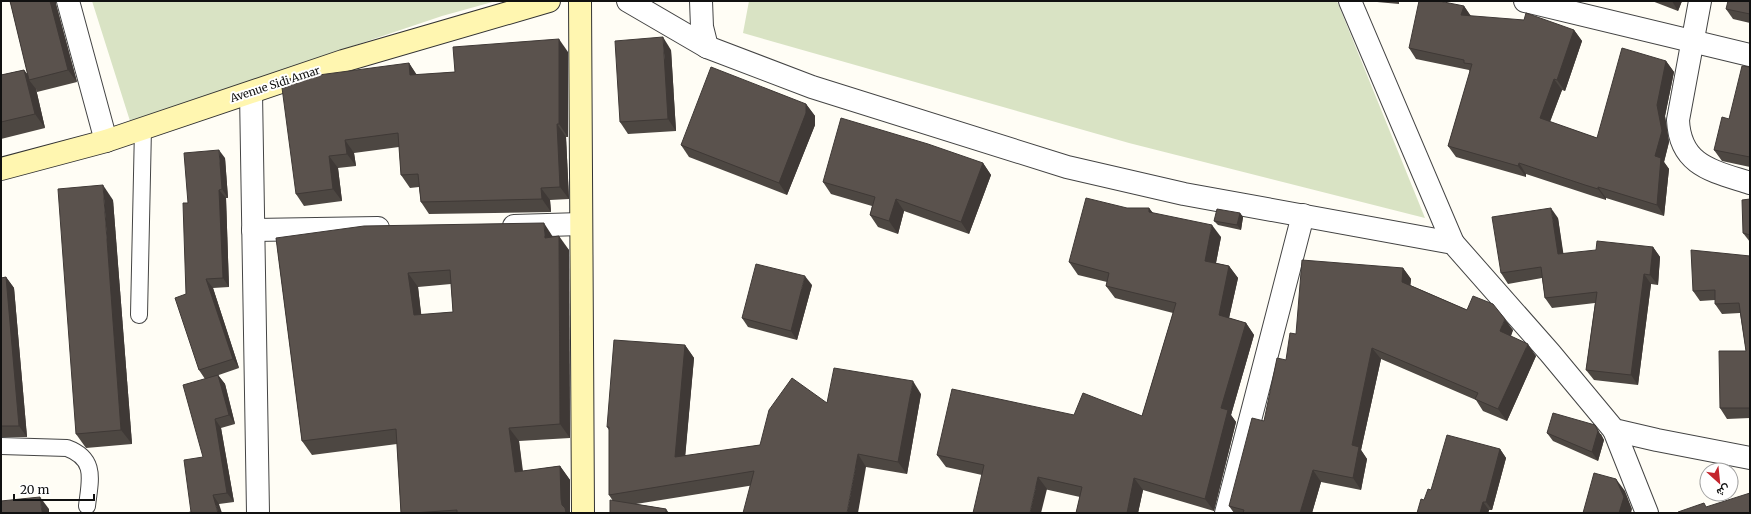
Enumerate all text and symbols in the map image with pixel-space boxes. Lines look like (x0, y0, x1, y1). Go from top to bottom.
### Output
street label: Avenue Sidi Amar (227, 63, 322, 105)
north arrow (1699, 462, 1739, 502)
scale bar (14, 476, 94, 502)
text: 20 m (20, 482, 49, 497)
text: ش (1714, 482, 1733, 500)

